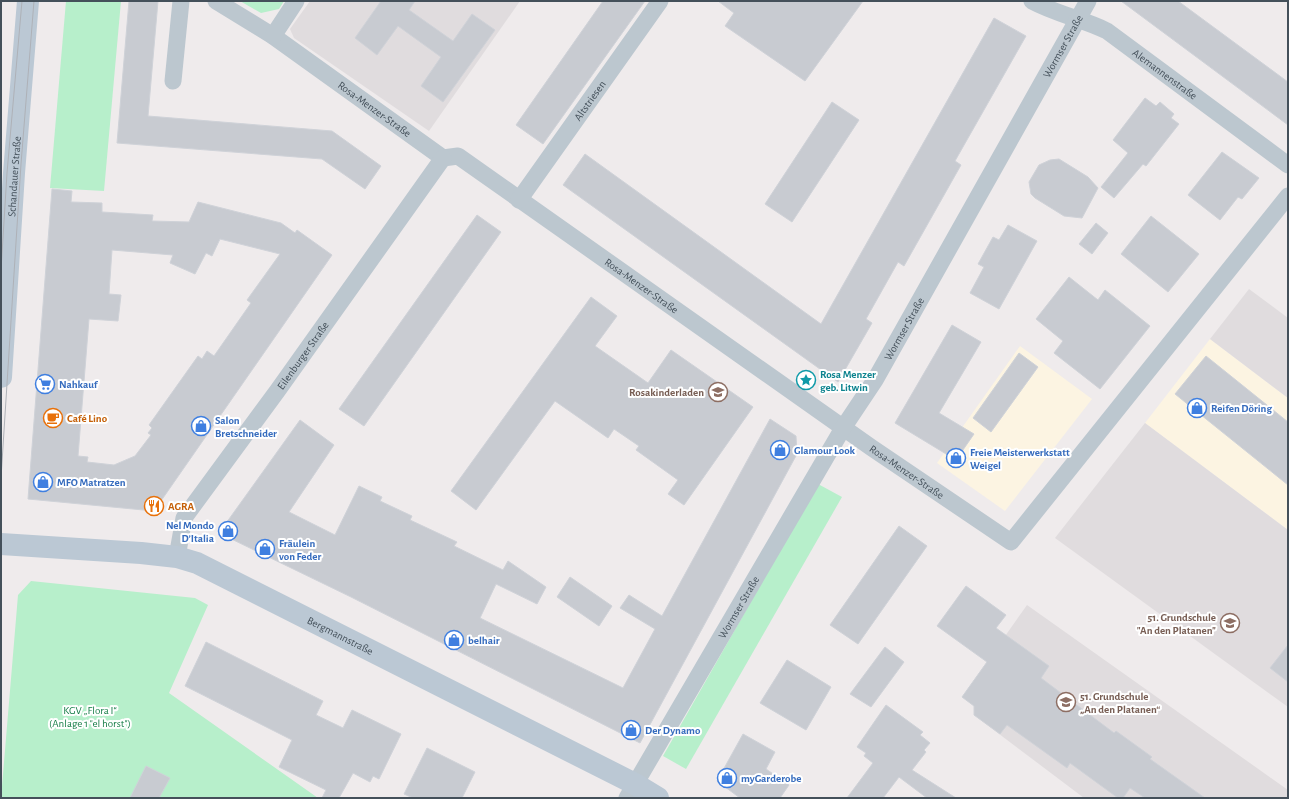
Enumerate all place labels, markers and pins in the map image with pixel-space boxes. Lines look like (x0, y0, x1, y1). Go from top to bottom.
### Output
place icon: Rosa Menzer geb. Litwin (795, 369, 817, 391)
place label: Rosa Menzer geb. Litwin (820, 369, 876, 393)
supermarket icon: Nahkauf (34, 373, 56, 395)
place label: Nahkauf (59, 379, 99, 390)
school or university icon: Rosakinderladen (707, 381, 729, 403)
place label: Rosakinderladen (629, 387, 704, 398)
shop icon: Reifen Döring (1186, 397, 1208, 419)
place label: Reifen Döring (1211, 403, 1272, 414)
cafe icon: Café Lino (42, 407, 64, 429)
place label: Café Lino (67, 413, 108, 424)
shop icon: Salon Bretschneider (190, 415, 212, 437)
place label: Salon Bretschneider (215, 415, 277, 439)
shop icon: Glamour Look (769, 439, 791, 461)
place label: Glamour Look (794, 445, 856, 456)
shop icon: Freie Meisterwerkstatt Weigel (945, 447, 967, 469)
place label: Freie Meisterwerkstatt Weigel (970, 447, 1070, 471)
shop icon: MFO Matratzen (32, 471, 54, 493)
place label: MFO Matratzen (57, 477, 126, 488)
restaurant icon: AGRA (143, 495, 165, 517)
place label: AGRA (168, 501, 194, 512)
place label: Nel Mondo D’Italia (166, 520, 215, 544)
shop icon: Nel Mondo D’Italia (217, 520, 239, 542)
shop icon: Fräulein von Feder (254, 538, 276, 560)
place label: Fräulein von Feder (279, 538, 322, 562)
place label: 51. Grundschule "An den Platanen" (1137, 612, 1216, 636)
school or university icon: 51. Grundschule "An den Platanen" (1219, 612, 1241, 634)
shop icon: belhair (443, 629, 465, 651)
place label: belhair (468, 635, 500, 646)
school or university icon: 51. Grundschule „An den Platanen“ (1055, 691, 1077, 713)
place label: 51. Grundschule „An den Platanen“ (1080, 691, 1160, 715)
shop icon: Der Dynamo (620, 719, 642, 741)
place label: Der Dynamo (645, 725, 701, 736)
shop icon: myGarderobe (716, 767, 738, 789)
place label: myGarderobe (741, 773, 801, 784)

